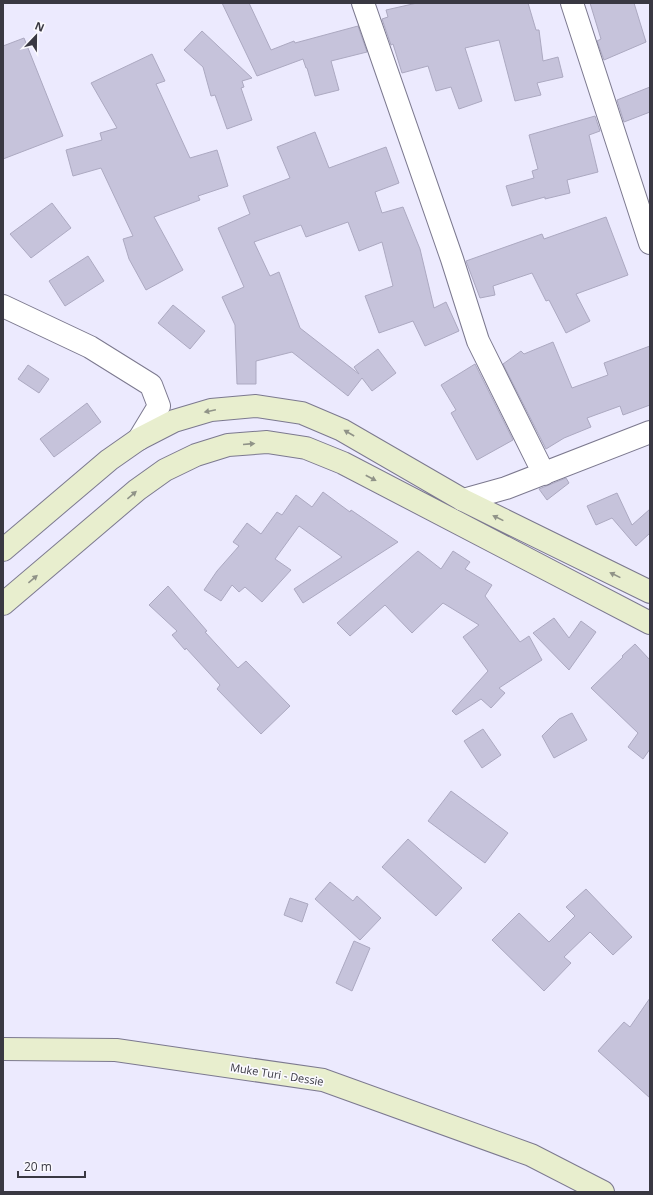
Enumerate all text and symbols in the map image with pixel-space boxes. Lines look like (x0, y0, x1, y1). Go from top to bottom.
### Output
north arrow (16, 16, 56, 56)
text: N (33, 18, 47, 35)
one-way arrow (204, 408, 216, 414)
one-way arrow (343, 430, 355, 437)
one-way arrow (243, 440, 255, 447)
one-way arrow (366, 475, 377, 481)
one-way arrow (127, 490, 137, 499)
one-way arrow (493, 515, 504, 521)
one-way arrow (609, 572, 621, 578)
one-way arrow (27, 574, 38, 583)
street label: Muke Turi - Dessie (229, 1059, 325, 1089)
scale bar (18, 1153, 85, 1179)
text: 20 m (24, 1158, 52, 1175)

